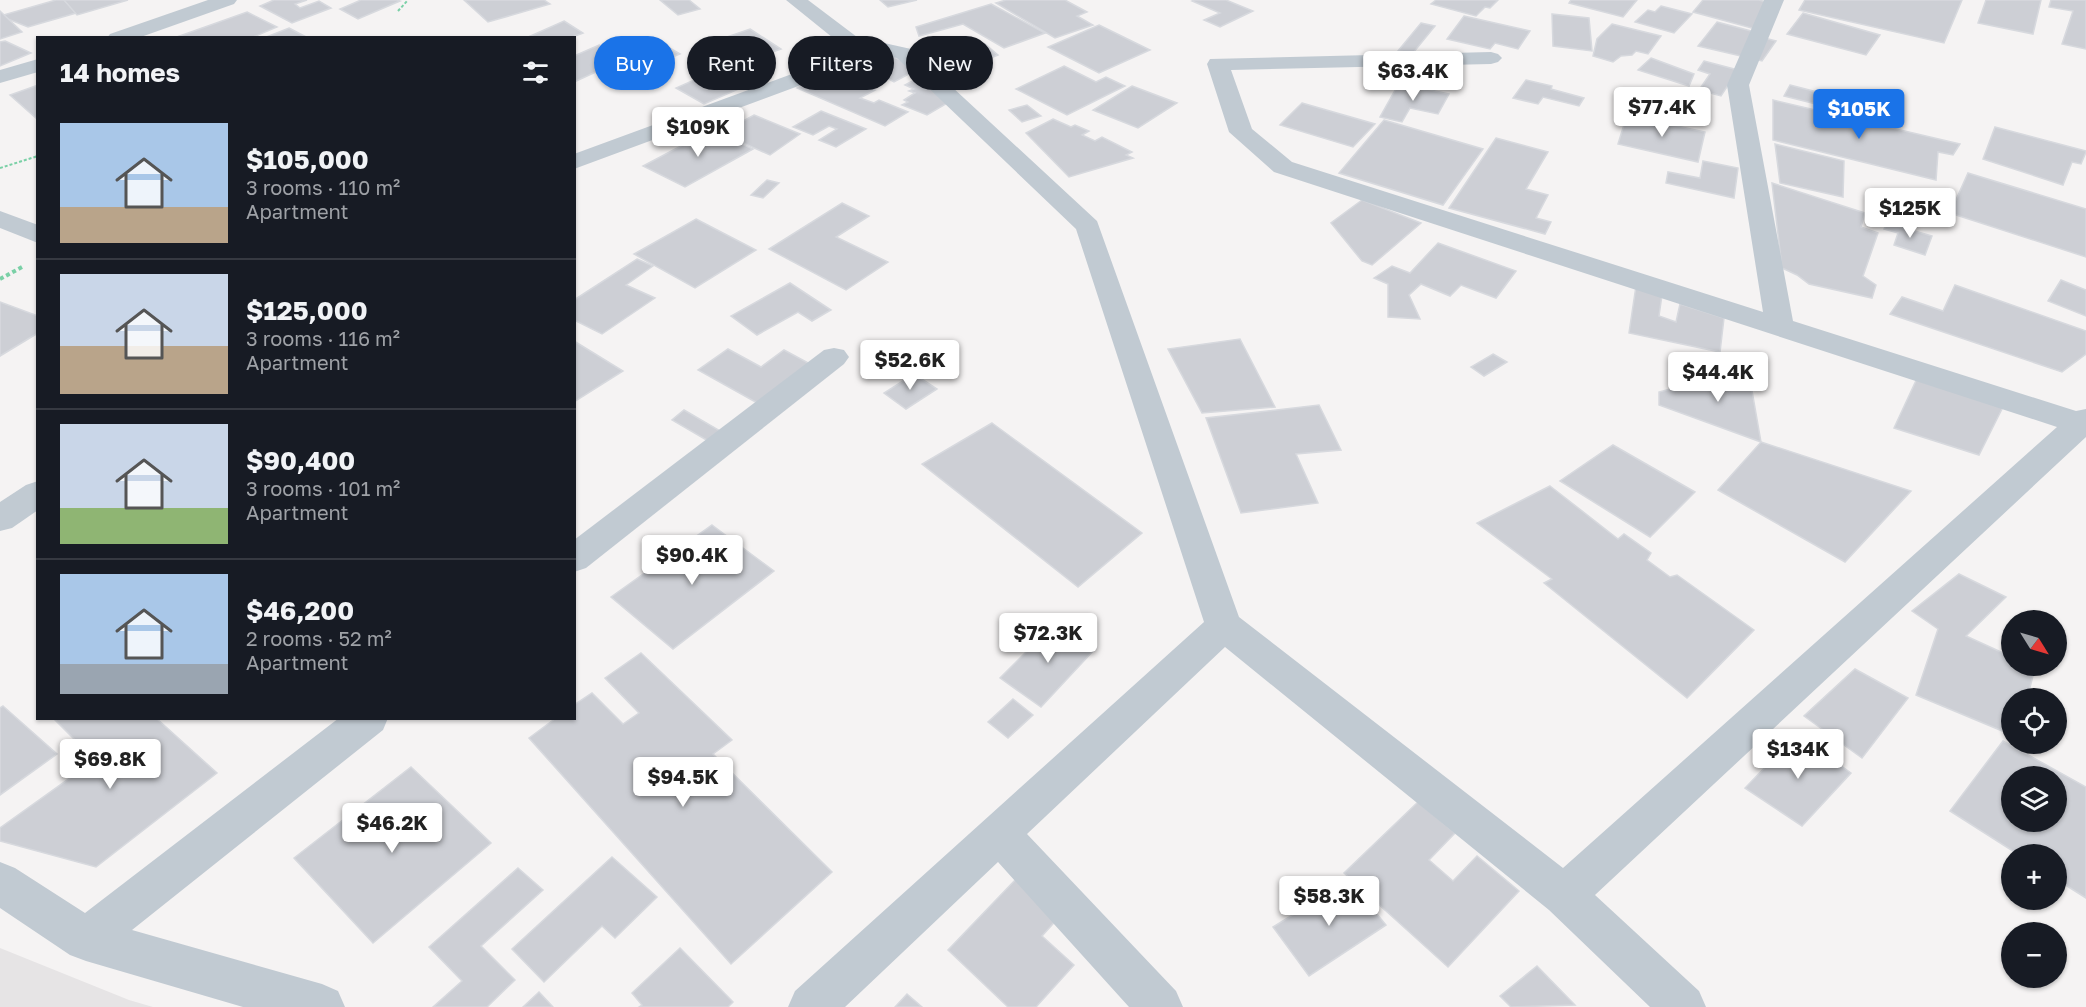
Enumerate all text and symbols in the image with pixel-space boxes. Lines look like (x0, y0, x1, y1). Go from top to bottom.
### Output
chip: Buy (594, 36, 675, 90)
chip: Rent (687, 36, 776, 90)
chip: Filters (788, 36, 894, 90)
chip: New (906, 36, 993, 90)
pin: $63.4K (1364, 51, 1462, 102)
icon: filters (519, 56, 552, 89)
text: 14 homes (60, 57, 180, 88)
text: $63.4K (1377, 58, 1449, 82)
pin: $77.4K (1613, 87, 1711, 138)
pin: $105K (1817, 89, 1901, 140)
text: $77.4K (1628, 94, 1696, 118)
text: $105K (1827, 96, 1891, 120)
pin: $109K (656, 107, 740, 158)
text: $109K (666, 114, 730, 138)
text: $105,000 (246, 144, 369, 175)
icon: home (108, 147, 180, 219)
text: 3 rooms · 110 m² (246, 175, 400, 199)
pin: $125K (1868, 188, 1952, 239)
text: $125K (1879, 195, 1941, 219)
text: Apartment (246, 199, 349, 223)
text: $125,000 (246, 295, 368, 326)
icon: home (108, 298, 180, 370)
text: 3 rooms · 116 m² (246, 326, 400, 350)
pin: $52.6K (861, 340, 959, 391)
text: $52.6K (874, 347, 946, 371)
text: Apartment (246, 350, 349, 374)
pin: $44.4K (1669, 352, 1767, 403)
text: $44.4K (1682, 359, 1754, 383)
text: $90,400 (246, 445, 355, 476)
icon: home (108, 448, 180, 520)
text: 3 rooms · 101 m² (246, 476, 400, 500)
text: Apartment (246, 500, 349, 524)
pin: $90.4K (643, 535, 741, 586)
text: $90.4K (656, 542, 728, 566)
text: $46,200 (246, 595, 354, 626)
icon: home (108, 598, 180, 670)
north arrow (2001, 610, 2067, 676)
map controls (2001, 610, 2067, 988)
pin: $72.3K (999, 613, 1097, 664)
text: $72.3K (1013, 620, 1083, 644)
text: 2 rooms · 52 m² (246, 626, 392, 650)
text: Apartment (246, 650, 349, 674)
button: locate (2001, 688, 2067, 754)
pin: $134K (1756, 729, 1840, 780)
text: $134K (1767, 736, 1829, 760)
pin: $69.8K (61, 739, 159, 790)
text: $69.8K (74, 746, 146, 770)
pin: $94.5K (634, 757, 732, 808)
text: $94.5K (647, 764, 719, 788)
button: layers (2001, 766, 2067, 832)
pin: $46.2K (343, 803, 441, 854)
text: $46.2K (356, 810, 428, 834)
button: + (2001, 844, 2067, 910)
pin: $58.3K (1280, 876, 1378, 927)
text: $58.3K (1293, 883, 1365, 907)
button: − (2001, 922, 2067, 988)

